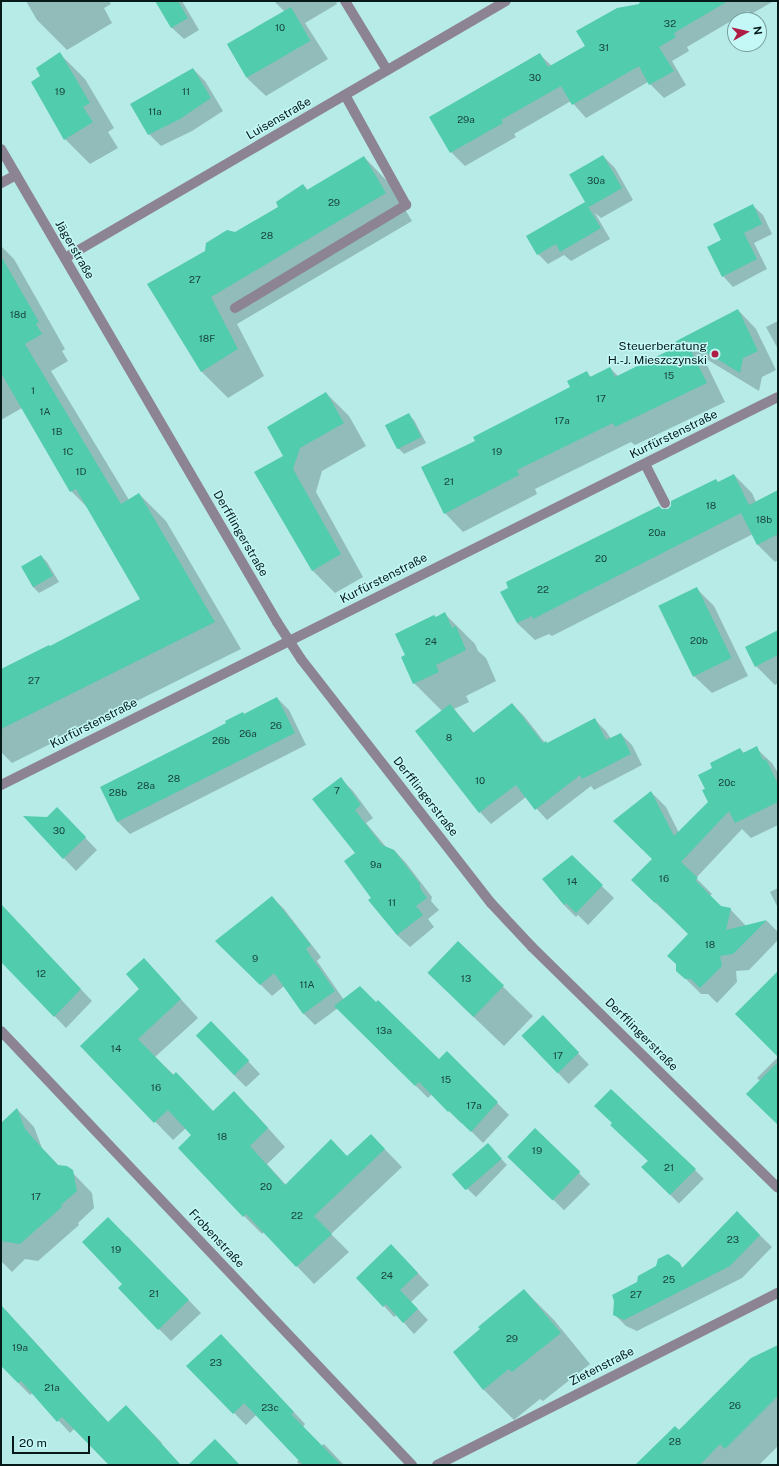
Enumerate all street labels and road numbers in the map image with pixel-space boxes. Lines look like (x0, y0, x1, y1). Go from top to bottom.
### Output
street label: Luisenstraße (244, 95, 314, 143)
street label: Jägerstraße (51, 218, 97, 282)
street label: Kurfürstenstraße (628, 408, 720, 462)
street label: Derfflingerstraße (210, 488, 270, 580)
street label: Kurfürstenstraße (338, 551, 430, 607)
street label: Kurfürstenstraße (48, 696, 140, 752)
street label: Derfflingerstraße (389, 754, 461, 840)
street label: Derfflingerstraße (602, 996, 680, 1074)
street label: Frobenstraße (185, 1207, 247, 1271)
street label: Zietenstraße (567, 1345, 637, 1389)

